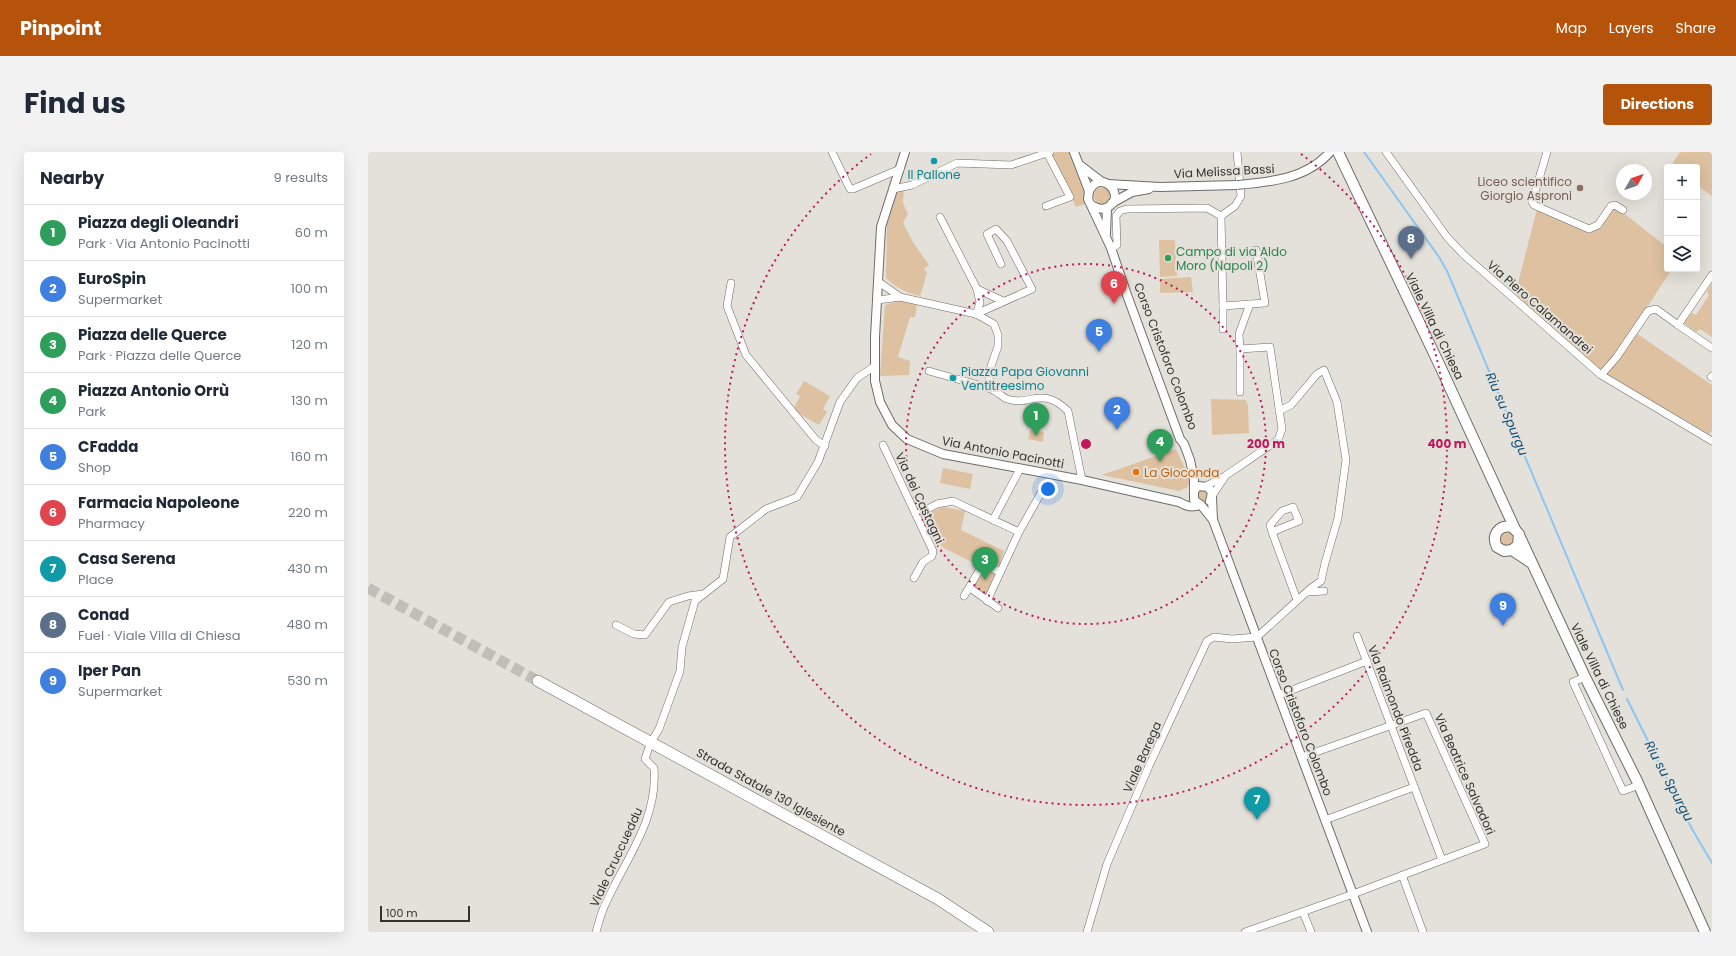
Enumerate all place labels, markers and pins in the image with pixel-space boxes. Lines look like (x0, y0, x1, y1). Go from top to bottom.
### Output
marker: Il Pallone (929, 156, 939, 166)
place label: Il Pallone (908, 166, 960, 183)
place label: Liceo scientifico Giorgio Asproni (1477, 173, 1572, 204)
marker: Liceo scientifico Giorgio Asproni (1575, 183, 1585, 193)
pin: 8 (1398, 226, 1424, 259)
place label: Campo di via Aldo Moro (Napoli 2) (1176, 243, 1287, 274)
marker: Campo di via Aldo Moro (Napoli 2) (1163, 253, 1173, 263)
pin: 6 (1101, 271, 1127, 304)
pin: 5 (1086, 319, 1112, 352)
place label: Piazza Papa Giovanni Ventitreesimo (961, 363, 1089, 394)
marker: Piazza Papa Giovanni Ventitreesimo (948, 373, 958, 383)
pin: 2 (1104, 397, 1130, 430)
pin: 1 (1023, 403, 1049, 436)
pin: 4 (1147, 429, 1173, 462)
centre of rings (1079, 437, 1093, 451)
place label: La Gioconda (1144, 464, 1219, 481)
marker: La Gioconda (1131, 467, 1141, 477)
pin: 3 (972, 547, 998, 580)
pin: 9 (1490, 593, 1516, 626)
pin: 7 (1244, 787, 1270, 820)

